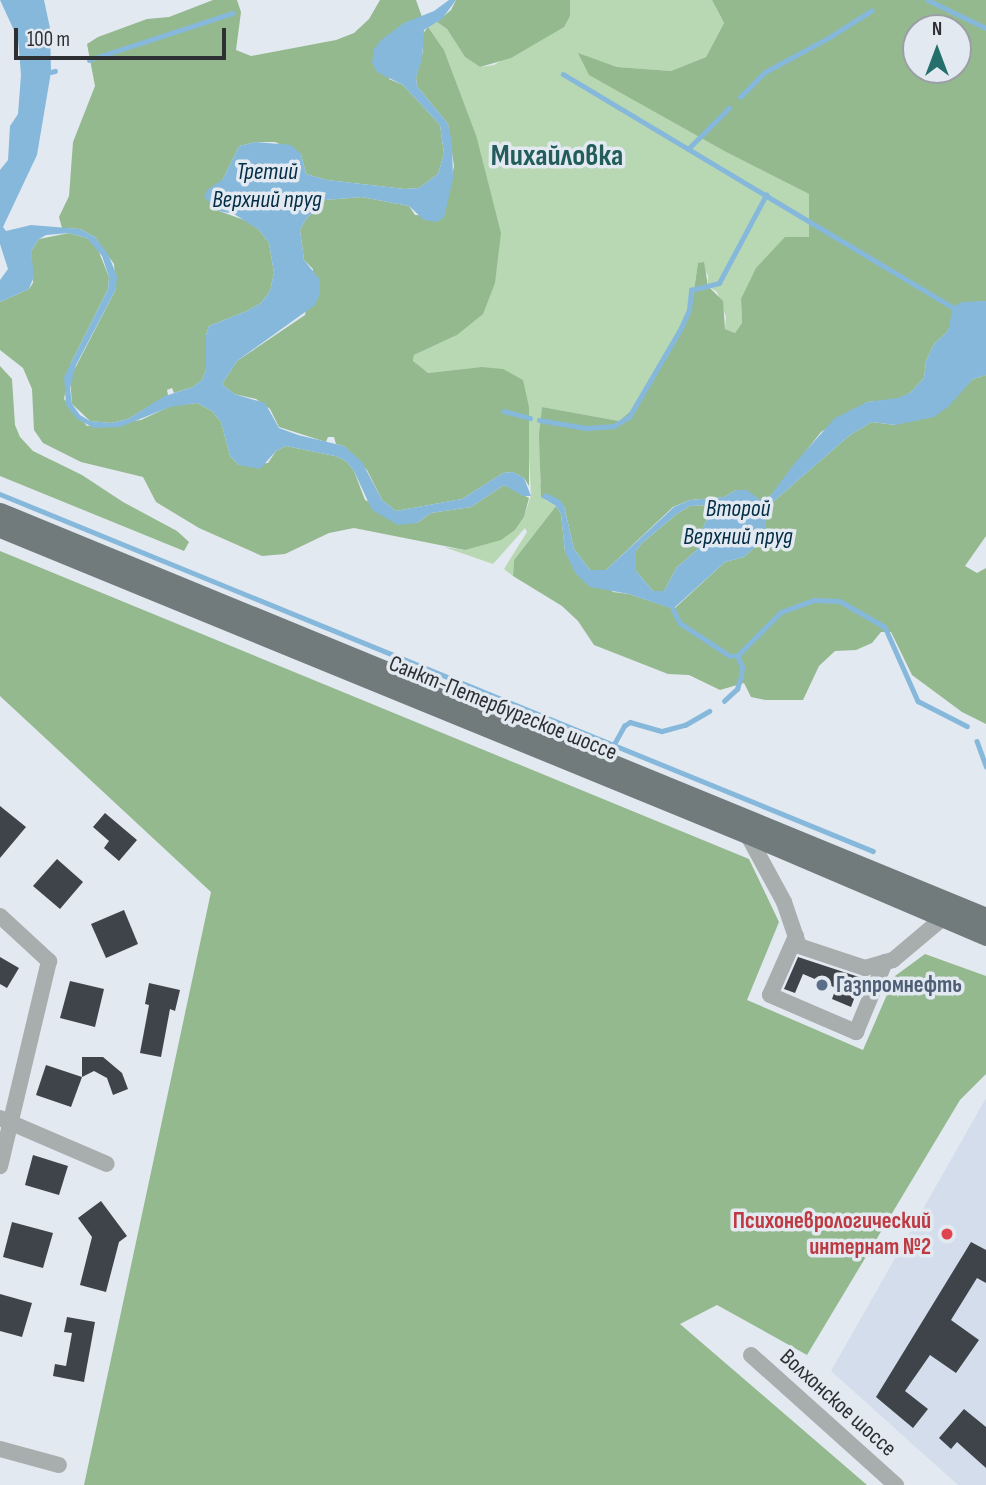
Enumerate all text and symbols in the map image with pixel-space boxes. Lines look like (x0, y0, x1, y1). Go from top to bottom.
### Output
scale bar (18, 14, 229, 58)
north arrow (902, 14, 972, 84)
text: N (932, 18, 942, 41)
text: 100 m (27, 27, 70, 52)
district label: Михайловка (491, 138, 623, 174)
water label: Третий Верхний пруд (212, 158, 322, 214)
water label: Второй Верхний пруд (683, 495, 793, 551)
street label: Санкт-Петербургское шоссе (385, 650, 621, 766)
place label: Газпромнефть (836, 971, 962, 999)
marker: Газпромнефть (814, 977, 830, 993)
place label: Психоневрологический интернат №2 (733, 1207, 931, 1261)
marker: Психоневрологический интернат №2 (937, 1224, 957, 1244)
street label: Волхонское шоссе (774, 1344, 902, 1462)

